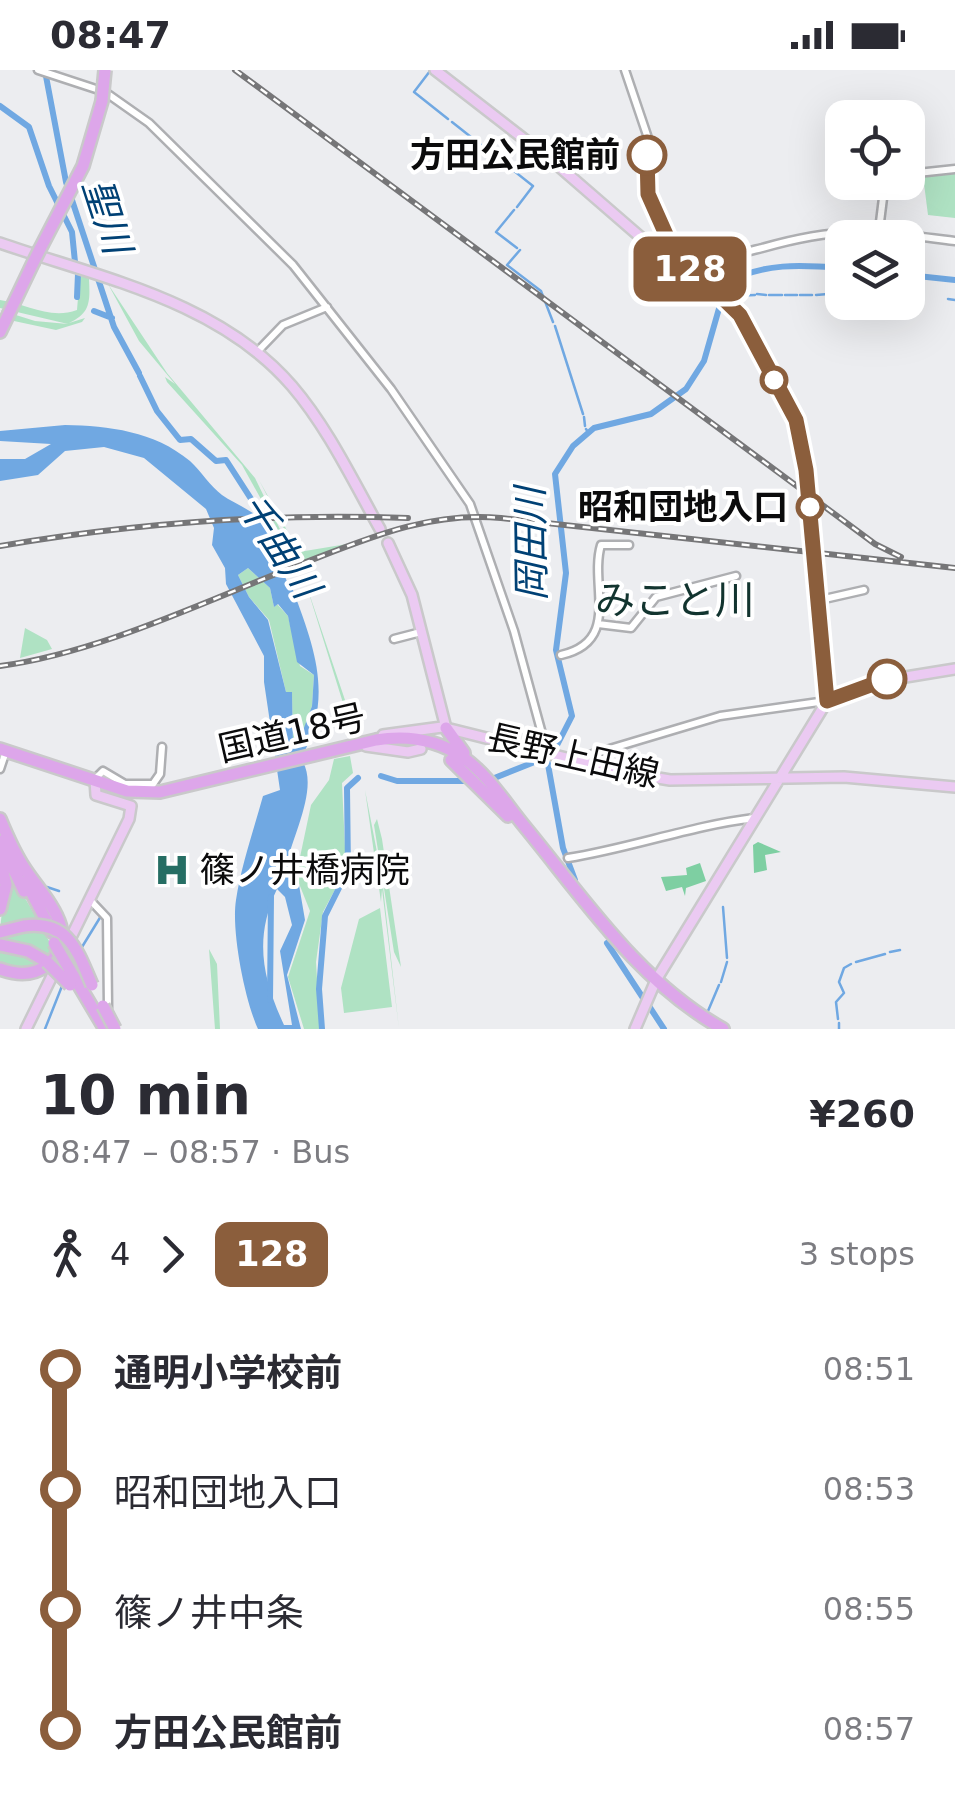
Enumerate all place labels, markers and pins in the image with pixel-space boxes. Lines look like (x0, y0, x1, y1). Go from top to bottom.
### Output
place label: 方田公民館前 (410, 135, 620, 175)
marker: 方田公民館前 (628, 136, 666, 174)
unlabelled marker (761, 367, 787, 393)
place label: 昭和団地入口 (578, 487, 788, 527)
marker: 昭和団地入口 (797, 494, 823, 520)
unlabelled marker (868, 660, 906, 698)
place label: 篠ノ井橋病院 (200, 850, 410, 890)
hospital icon: 篠ノ井橋病院 (153, 851, 191, 889)

